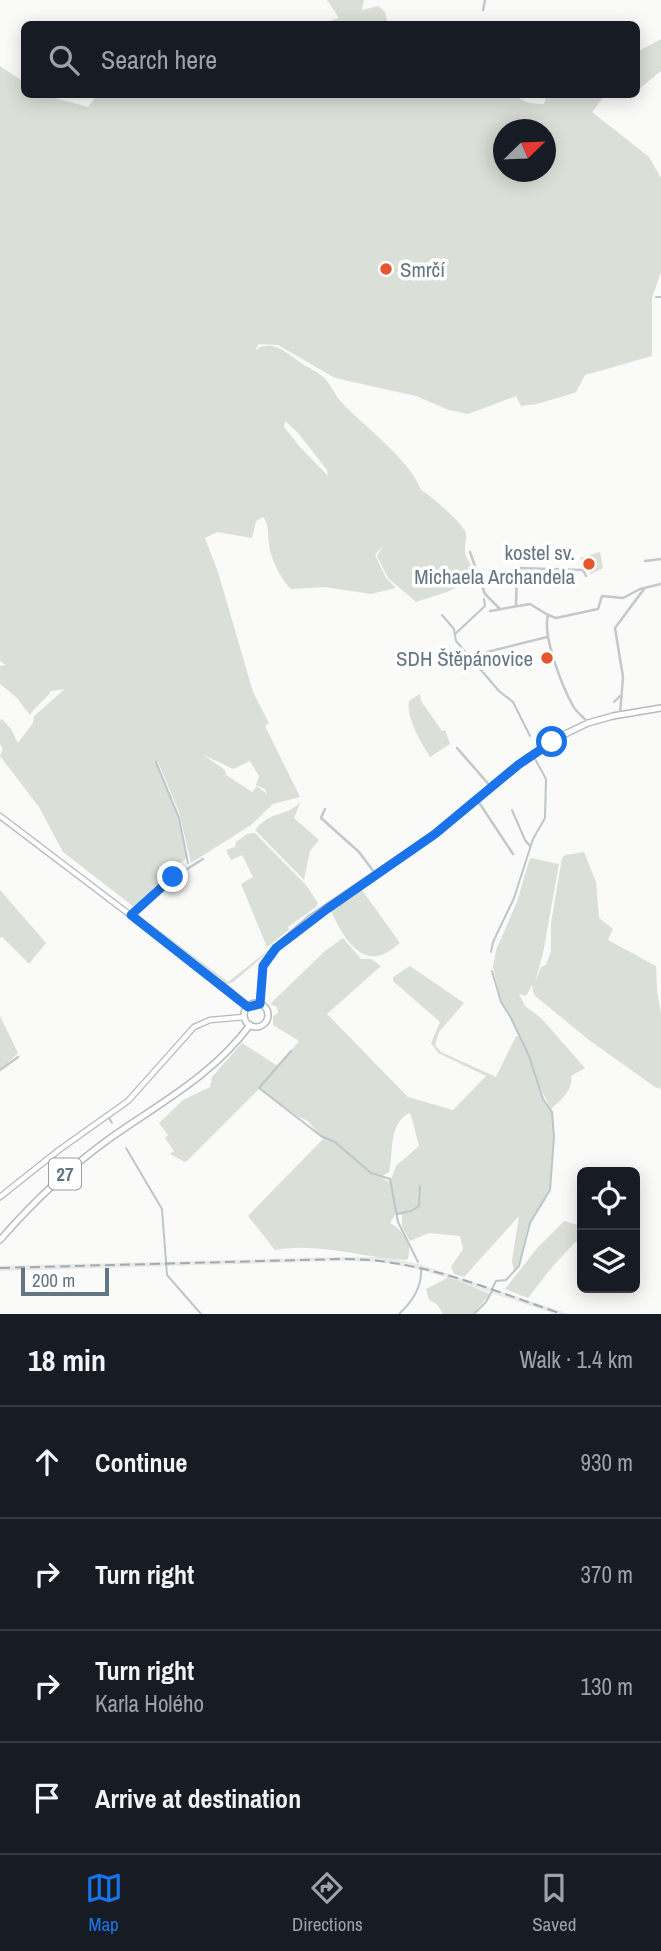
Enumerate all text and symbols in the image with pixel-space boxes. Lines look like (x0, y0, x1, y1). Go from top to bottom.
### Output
search box (21, 21, 640, 98)
icon: search (45, 41, 83, 79)
text: Search here (101, 42, 217, 77)
north arrow (493, 119, 556, 182)
place label: Smrčí (400, 255, 445, 284)
marker: Smrčí (378, 261, 394, 277)
place label: kostel sv. Michaela Archandela (414, 538, 575, 591)
marker: kostel sv. Michaela Archandela (581, 556, 597, 572)
place label: SDH Štěpánovice (396, 644, 533, 673)
marker: SDH Štěpánovice (539, 650, 555, 666)
route start (536, 726, 567, 757)
route end (157, 861, 188, 892)
road number: 27 (49, 1158, 81, 1190)
map controls (577, 1167, 640, 1293)
button: locate (577, 1167, 640, 1230)
button: layers (577, 1230, 640, 1293)
scale bar (21, 1265, 108, 1297)
text: 200 m (32, 1267, 75, 1293)
text: 18 min (28, 1340, 106, 1380)
text: Walk · 1.4 km (519, 1344, 633, 1375)
icon: ahead (28, 1443, 66, 1481)
text: Continue (95, 1445, 187, 1480)
text: 930 m (581, 1447, 633, 1478)
icon: right (28, 1555, 66, 1593)
text: Turn right (95, 1557, 194, 1592)
text: 370 m (581, 1559, 633, 1590)
text: Turn right (95, 1653, 194, 1688)
icon: right (28, 1667, 66, 1705)
text: 130 m (581, 1671, 633, 1702)
text: Karla Holého (95, 1688, 204, 1719)
icon: arrive (28, 1779, 66, 1817)
text: Arrive at destination (95, 1781, 301, 1816)
tab: Map (85, 1869, 123, 1937)
tab: Directions (292, 1869, 363, 1937)
tab: Saved (532, 1869, 576, 1937)

